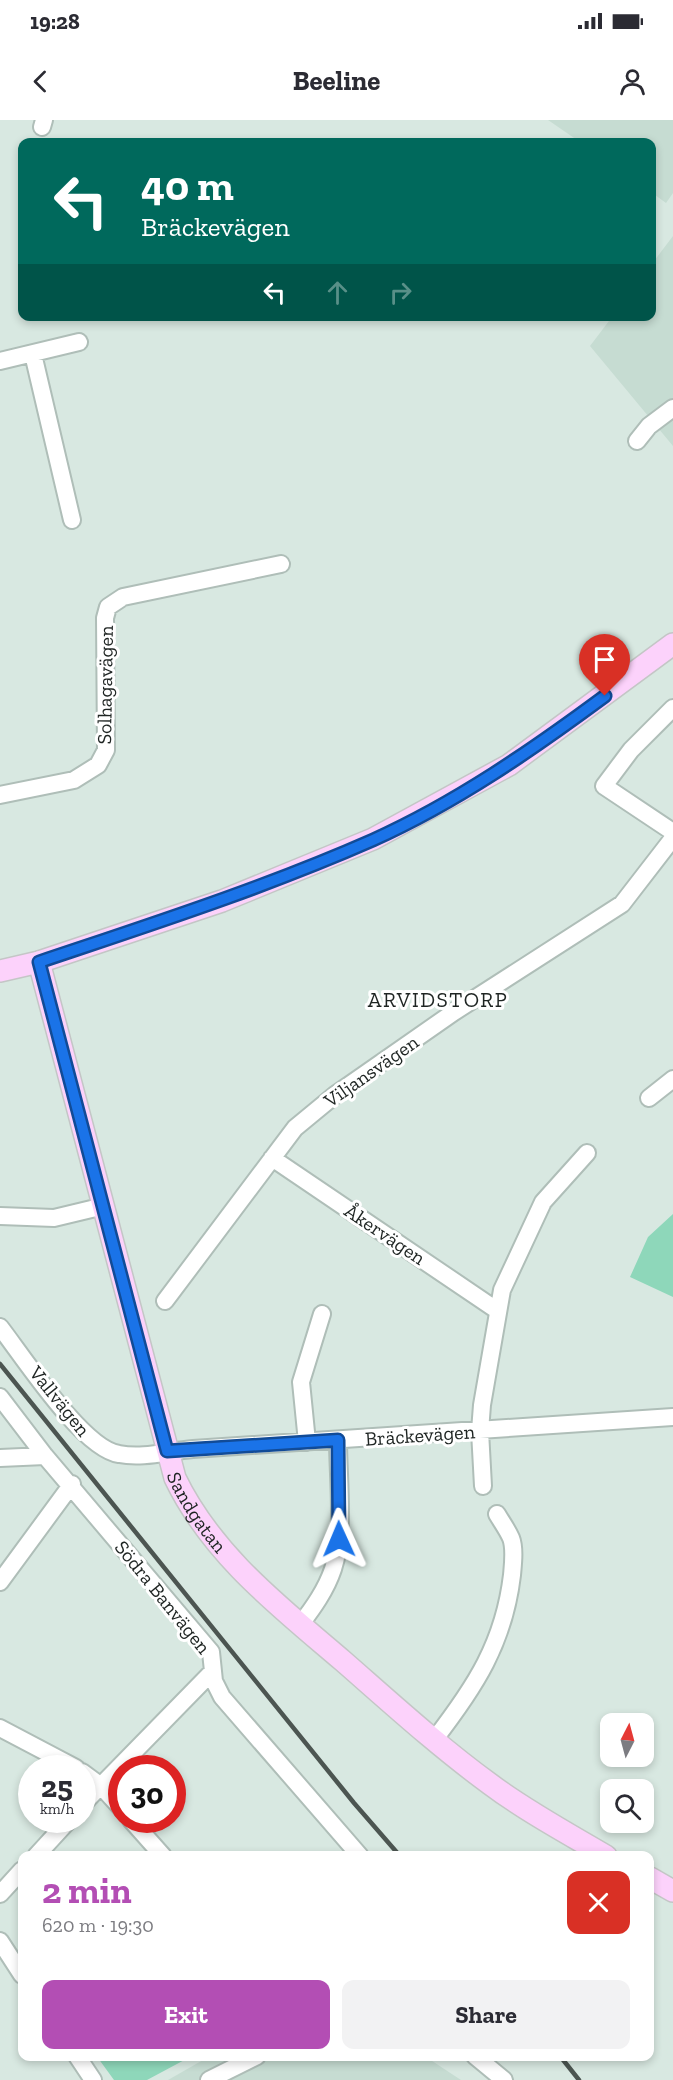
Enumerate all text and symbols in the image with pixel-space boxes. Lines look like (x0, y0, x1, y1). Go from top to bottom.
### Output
text: 19:28 (30, 8, 80, 35)
icon: back (24, 65, 57, 98)
text: Beeline (293, 65, 380, 97)
icon: person (616, 65, 649, 98)
text: 40 m (141, 160, 234, 211)
icon: left (42, 162, 120, 240)
text: Bräckevägen (141, 211, 290, 243)
icon: left (258, 276, 291, 309)
icon: ahead (321, 276, 354, 309)
icon: right (384, 276, 417, 309)
street label: Solhagavägen (92, 625, 118, 745)
pin (579, 634, 630, 696)
icon: arrive (588, 643, 621, 676)
district label: ARVIDSTORP (368, 987, 508, 1012)
street label: Viljansvägen (318, 1029, 423, 1113)
street label: Åkervägen (340, 1198, 430, 1270)
street label: Vallvägen (24, 1360, 96, 1441)
street label: Bräckevägen (364, 1419, 476, 1451)
street label: Sandgatan (162, 1470, 232, 1558)
position arrow (307, 1507, 371, 1571)
street label: Södra Banvägen (110, 1535, 216, 1659)
north arrow (600, 1713, 654, 1767)
map controls (600, 1713, 654, 1833)
speed limit sign: 30 (108, 1755, 186, 1833)
text: 25 (41, 1769, 73, 1805)
button: search (600, 1779, 654, 1833)
text: km/h (40, 1800, 74, 1818)
text: 2 min (42, 1869, 132, 1912)
button: close (567, 1871, 630, 1934)
text: 620 m · 19:30 (42, 1913, 154, 1937)
button: Exit (42, 1980, 330, 2049)
button: Share (342, 1980, 630, 2049)

